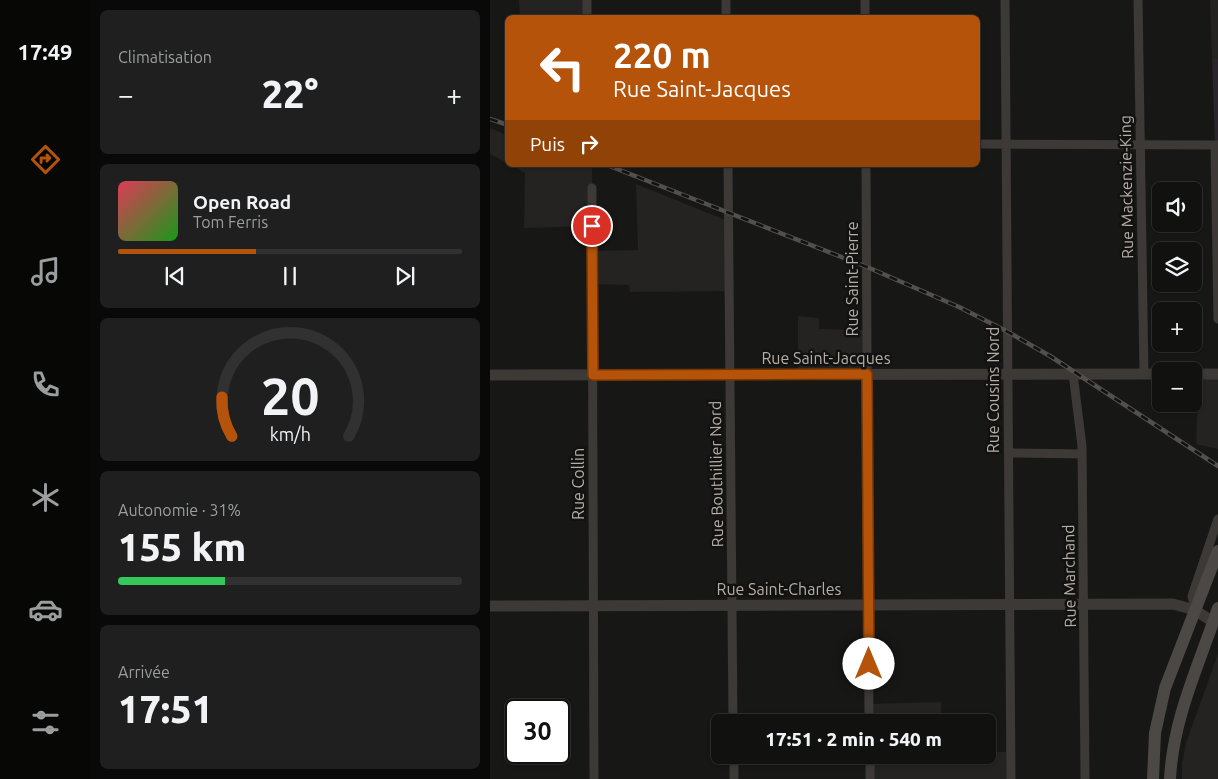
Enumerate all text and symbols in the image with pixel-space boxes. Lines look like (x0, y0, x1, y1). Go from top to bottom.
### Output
icon: left (530, 35, 595, 100)
text: 220 m (613, 35, 711, 75)
text: 17:49 (17, 39, 73, 64)
text: Climatisation (118, 48, 212, 66)
text: 22° (262, 73, 318, 115)
text: Rue Saint-Jacques (613, 76, 791, 101)
text: − (118, 79, 134, 110)
text: + (446, 79, 462, 110)
street label: Rue Mackenzie-King (1116, 115, 1136, 259)
icon: right (575, 130, 603, 158)
text: Puis (530, 133, 565, 155)
icon: directions (28, 142, 63, 177)
map controls (1152, 182, 1202, 412)
button: sound (1152, 182, 1202, 232)
text: Open Road (193, 191, 291, 213)
pin (571, 205, 613, 247)
icon: arrive (578, 212, 606, 240)
text: Tom Ferris (193, 213, 268, 231)
street label: Rue Saint-Pierre (843, 222, 861, 336)
button: layers (1152, 242, 1202, 292)
icon: music (28, 254, 63, 289)
icon: previous (161, 262, 189, 290)
icon: pause (276, 262, 304, 290)
icon: next (391, 262, 419, 290)
button: + (1152, 302, 1202, 352)
street label: Rue Cousins Nord (984, 327, 1002, 453)
street label: Rue Saint-Jacques (761, 349, 891, 367)
button: − (1152, 362, 1202, 412)
icon: phone (28, 367, 63, 402)
text: 20 (261, 367, 319, 425)
street label: Rue Bouthillier Nord (706, 401, 726, 547)
text: km/h (269, 424, 311, 444)
street label: Rue Collin (569, 448, 587, 520)
icon: climate (28, 480, 63, 515)
text: Autonomie · 31% (118, 501, 241, 519)
street label: Rue Marchand (1059, 524, 1079, 628)
text: 155 km (118, 526, 246, 568)
street label: Rue Saint-Charles (717, 580, 842, 598)
icon: car (28, 592, 63, 627)
position arrow (842, 637, 894, 689)
text: Arrivée (118, 663, 170, 681)
text: 17:51 (118, 688, 213, 730)
speed limit sign: 30 (505, 699, 570, 764)
icon: filters (28, 705, 63, 740)
text: 17:51 · 2 min · 540 m (765, 728, 942, 750)

